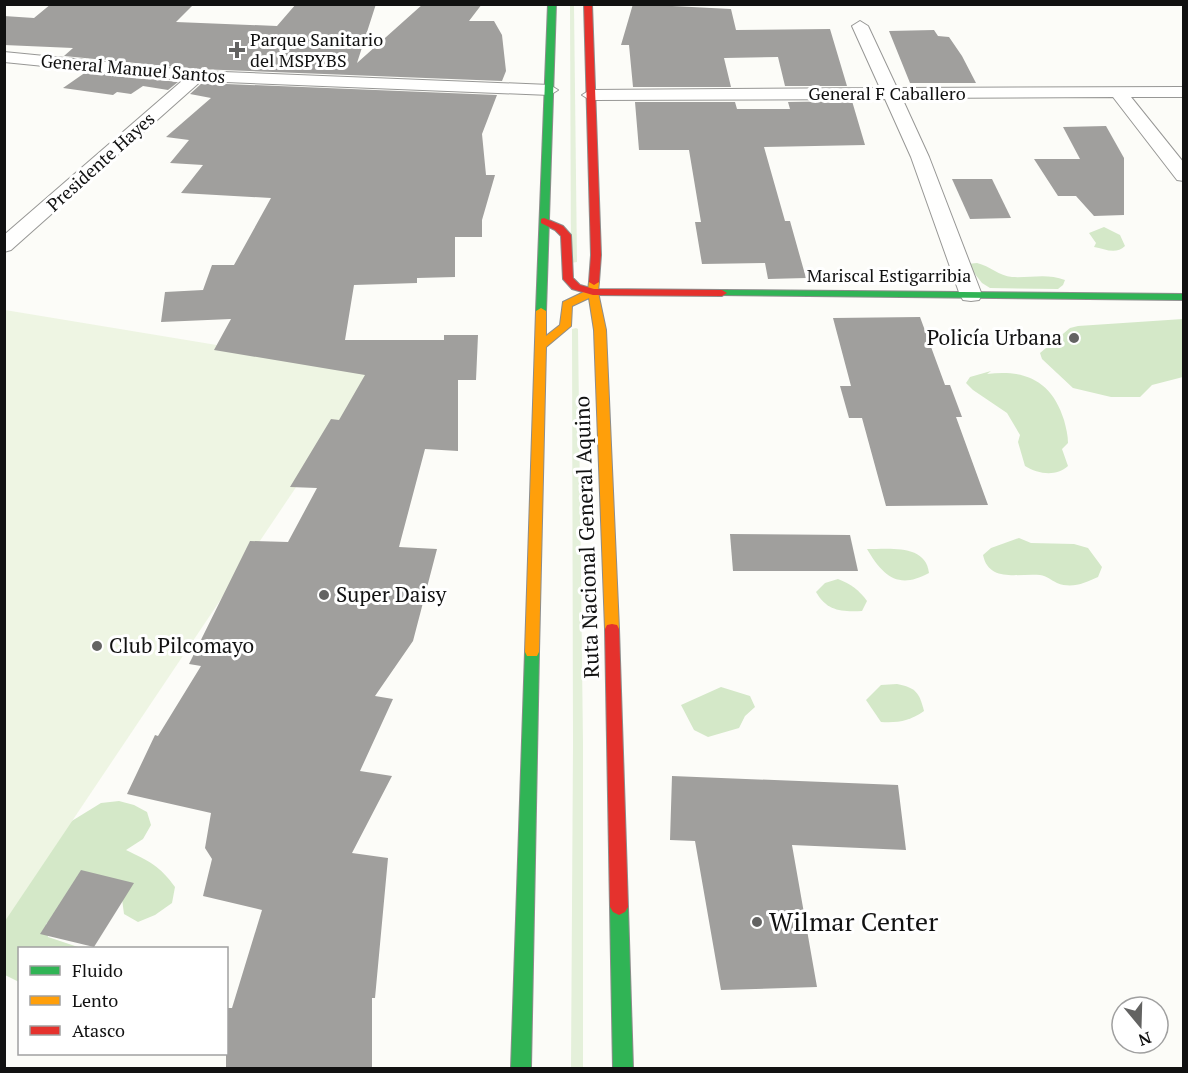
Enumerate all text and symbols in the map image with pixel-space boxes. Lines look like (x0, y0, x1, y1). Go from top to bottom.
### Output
place label: Parque Sanitario del MSPYBS (250, 27, 383, 72)
marker: Parque Sanitario del MSPYBS (228, 41, 246, 59)
street label: General Manuel Santos (40, 48, 226, 88)
street label: General F Caballero (808, 81, 966, 105)
street label: Presidente Hayes (41, 106, 159, 216)
street label: Mariscal Estigarribia (807, 263, 971, 287)
place label: Policía Urbana (927, 323, 1062, 351)
marker: Policía Urbana (1067, 331, 1081, 345)
street label: Ruta Nacional General Aquino (567, 395, 605, 679)
place label: Super Daisy (336, 580, 447, 608)
marker: Super Daisy (317, 588, 331, 602)
place label: Club Pilcomayo (109, 631, 254, 659)
marker: Club Pilcomayo (90, 639, 104, 653)
place label: Wilmar Center (769, 904, 938, 938)
marker: Wilmar Center (750, 915, 764, 929)
legend (18, 947, 228, 1055)
text: Fluido (72, 958, 123, 982)
text: Lento (72, 988, 118, 1012)
north arrow (1110, 995, 1170, 1055)
text: Atasco (72, 1018, 125, 1042)
text: N (1136, 1027, 1154, 1052)

